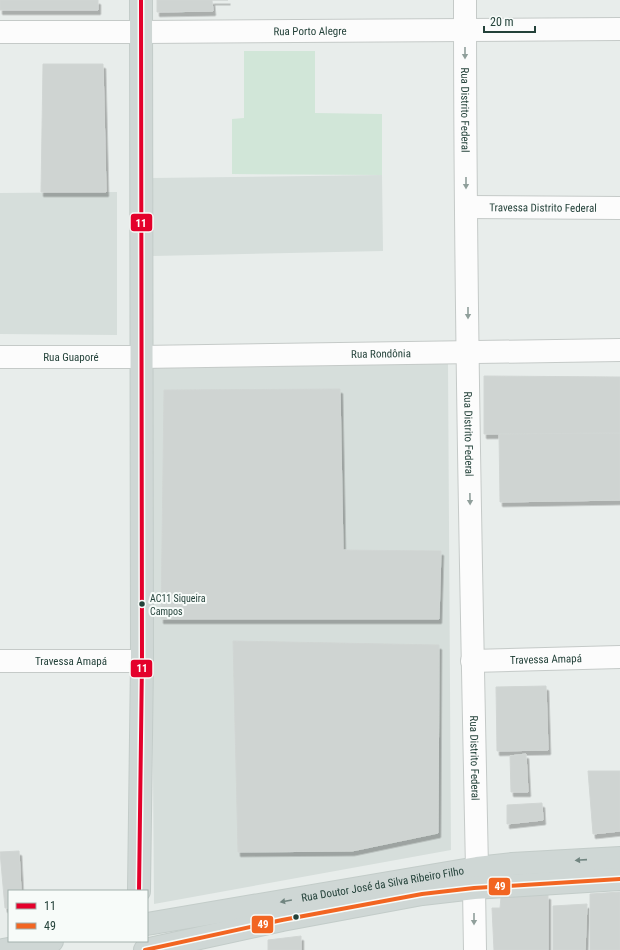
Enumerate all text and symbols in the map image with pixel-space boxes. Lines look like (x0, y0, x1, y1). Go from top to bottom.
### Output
scale bar (484, 8, 535, 34)
text: 20 m (490, 15, 514, 29)
street label: Rua Porto Alegre (273, 24, 347, 38)
one-way arrow (462, 47, 468, 60)
street label: Rua Distrito Federal (459, 67, 472, 153)
one-way arrow (463, 177, 469, 190)
street label: Travessa Distrito Federal (489, 201, 597, 214)
line badge: 11 (130, 213, 153, 232)
text: 11 (135, 217, 147, 230)
one-way arrow (465, 307, 471, 320)
street label: Rua Rondônia (351, 347, 411, 360)
street label: Rua Guaporé (43, 351, 99, 364)
street label: Rua Distrito Federal (462, 391, 476, 477)
one-way arrow (467, 493, 473, 506)
place label: AC11 Siqueira Campos (150, 593, 206, 617)
marker: AC11 Siqueira Campos (137, 599, 147, 609)
street label: Travessa Amapá (510, 652, 582, 666)
street label: Travessa Amapá (35, 655, 107, 668)
line badge: 11 (130, 659, 153, 678)
text: 11 (136, 662, 148, 675)
street label: Rua Distrito Federal (467, 715, 482, 801)
one-way arrow (575, 856, 587, 863)
street label: Rua Doutor José da Silva Ribeiro Filho (300, 864, 465, 904)
line badge: 49 (488, 877, 511, 896)
text: 49 (494, 880, 506, 893)
legend (8, 890, 148, 942)
one-way arrow (280, 898, 292, 904)
text: 11 (44, 899, 56, 913)
unlabelled marker (291, 912, 301, 922)
one-way arrow (471, 913, 477, 926)
line badge: 49 (251, 915, 274, 934)
text: 49 (257, 918, 269, 931)
text: 49 (44, 919, 56, 933)

